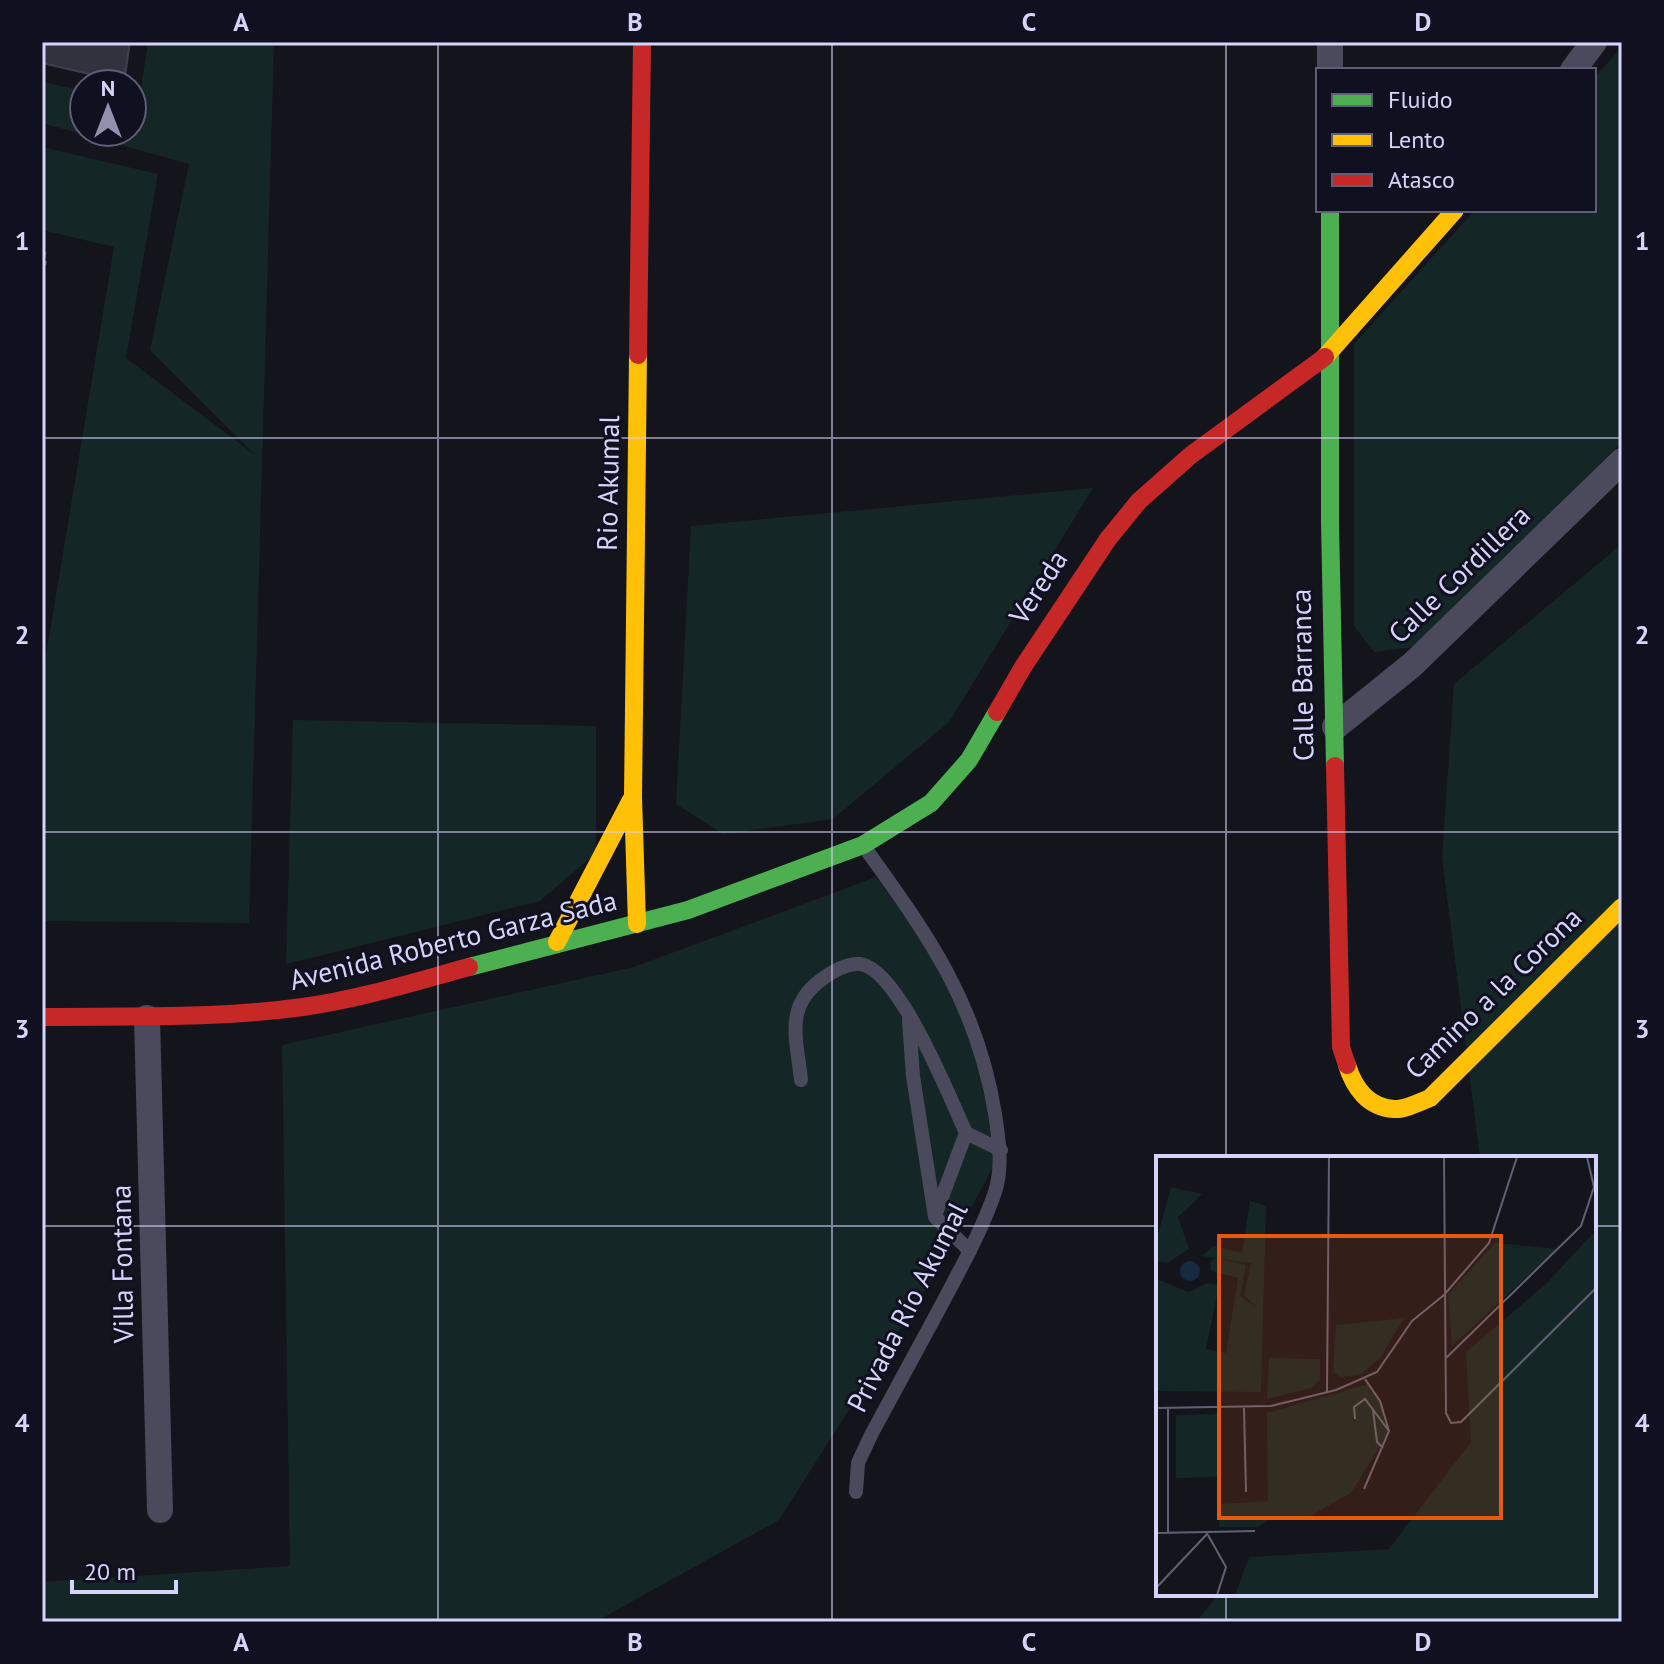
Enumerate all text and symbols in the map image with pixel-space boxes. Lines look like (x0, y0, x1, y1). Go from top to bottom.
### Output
text: A (233, 5, 249, 38)
text: B (627, 5, 643, 38)
text: C (1022, 5, 1036, 38)
text: D (1415, 5, 1431, 38)
north arrow (68, 68, 148, 148)
legend (1316, 68, 1596, 212)
text: N (101, 74, 115, 102)
text: Fluido (1388, 84, 1453, 115)
text: Lento (1388, 124, 1445, 155)
text: Atasco (1388, 164, 1455, 195)
text: 1 (15, 224, 29, 257)
text: 1 (1635, 224, 1649, 257)
street label: Rio Akumal (588, 415, 627, 551)
street label: Calle Cordillera (1380, 497, 1538, 651)
street label: Vereda (999, 543, 1075, 632)
street label: Calle Barranca (1281, 588, 1322, 762)
text: 2 (15, 618, 29, 651)
text: 2 (1635, 618, 1649, 651)
street label: Avenida Roberto Garza Sada (285, 881, 620, 998)
street label: Camino a la Corona (1396, 899, 1589, 1087)
text: 3 (15, 1012, 29, 1045)
text: 3 (1635, 1012, 1649, 1045)
inset map (1156, 1156, 1596, 1596)
street label: Villa Fontana (102, 1184, 141, 1345)
street label: Privada Río Akumal (838, 1196, 975, 1418)
text: 4 (15, 1406, 30, 1439)
text: 4 (1635, 1406, 1650, 1439)
scale bar (72, 1544, 176, 1594)
text: 20 m (84, 1556, 136, 1587)
text: A (233, 1625, 249, 1658)
text: B (627, 1625, 643, 1658)
text: C (1022, 1625, 1036, 1658)
text: D (1415, 1625, 1431, 1658)

